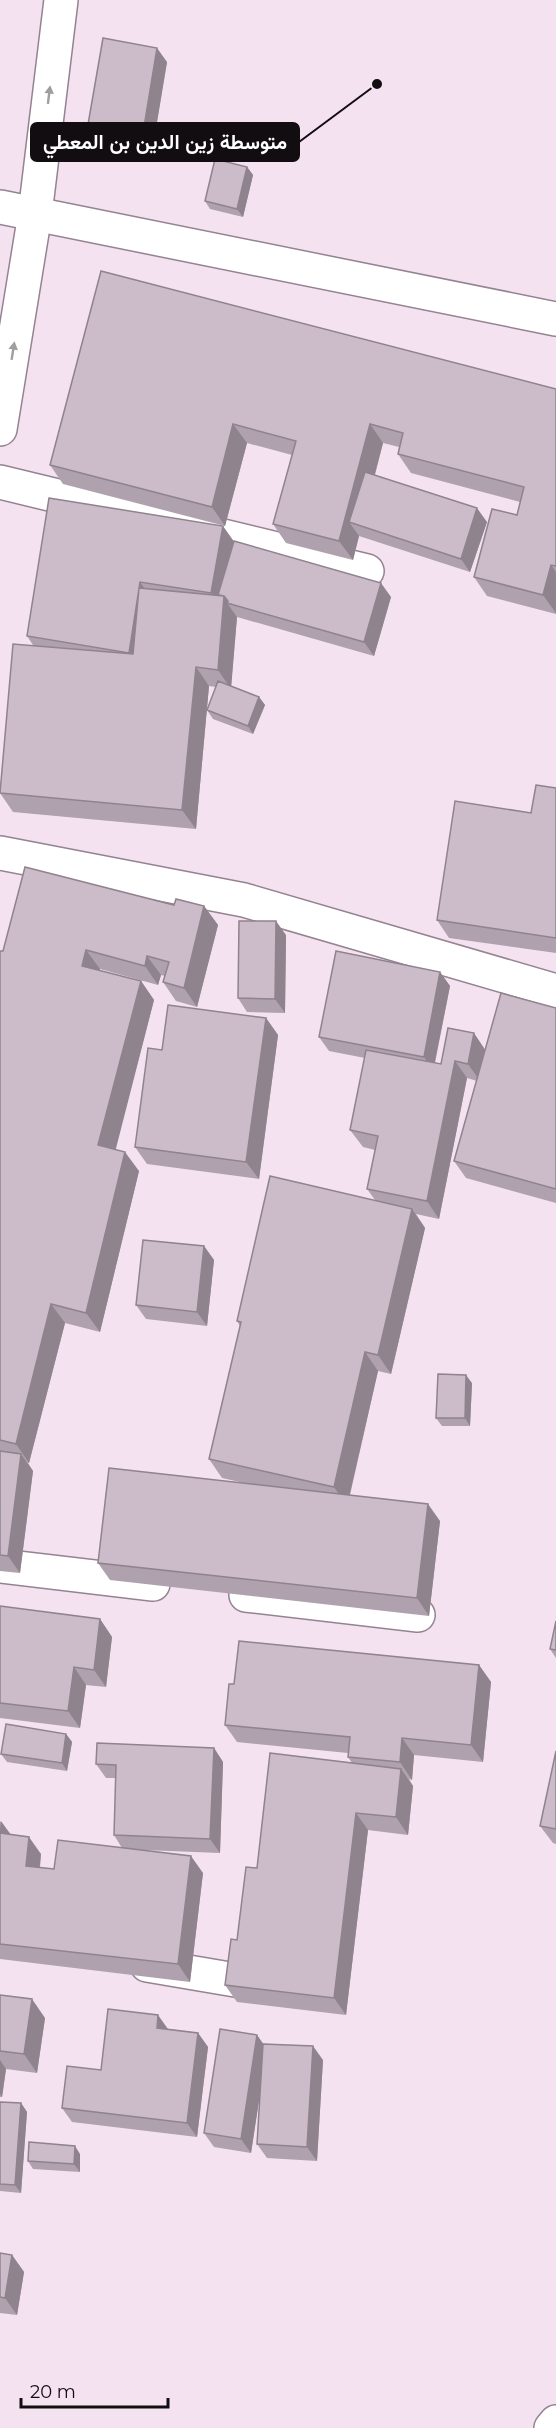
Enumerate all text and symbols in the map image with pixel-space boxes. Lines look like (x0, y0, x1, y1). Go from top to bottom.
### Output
one-way arrow (45, 86, 54, 105)
callout: متوسطة زين الدين بن المعطي (31, 123, 299, 161)
text: متوسطة زين الدين بن المعطي (43, 130, 287, 159)
one-way arrow (8, 341, 17, 360)
scale bar (21, 2371, 168, 2409)
text: 20 m (30, 2381, 76, 2403)

